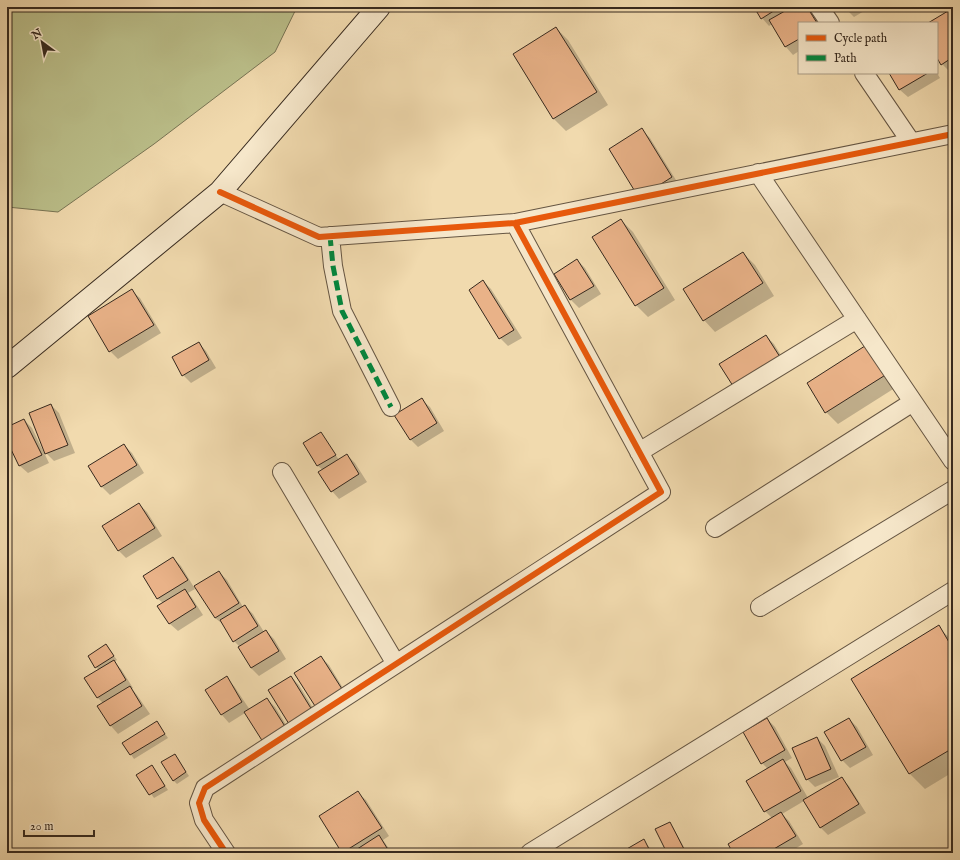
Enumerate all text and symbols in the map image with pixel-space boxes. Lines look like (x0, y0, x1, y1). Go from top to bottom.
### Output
north arrow (22, 22, 62, 62)
legend (798, 22, 938, 74)
text: N (29, 26, 45, 43)
text: Cycle path (834, 31, 888, 47)
text: Path (834, 51, 857, 66)
scale bar (24, 812, 94, 838)
text: 20 m (30, 819, 53, 834)

